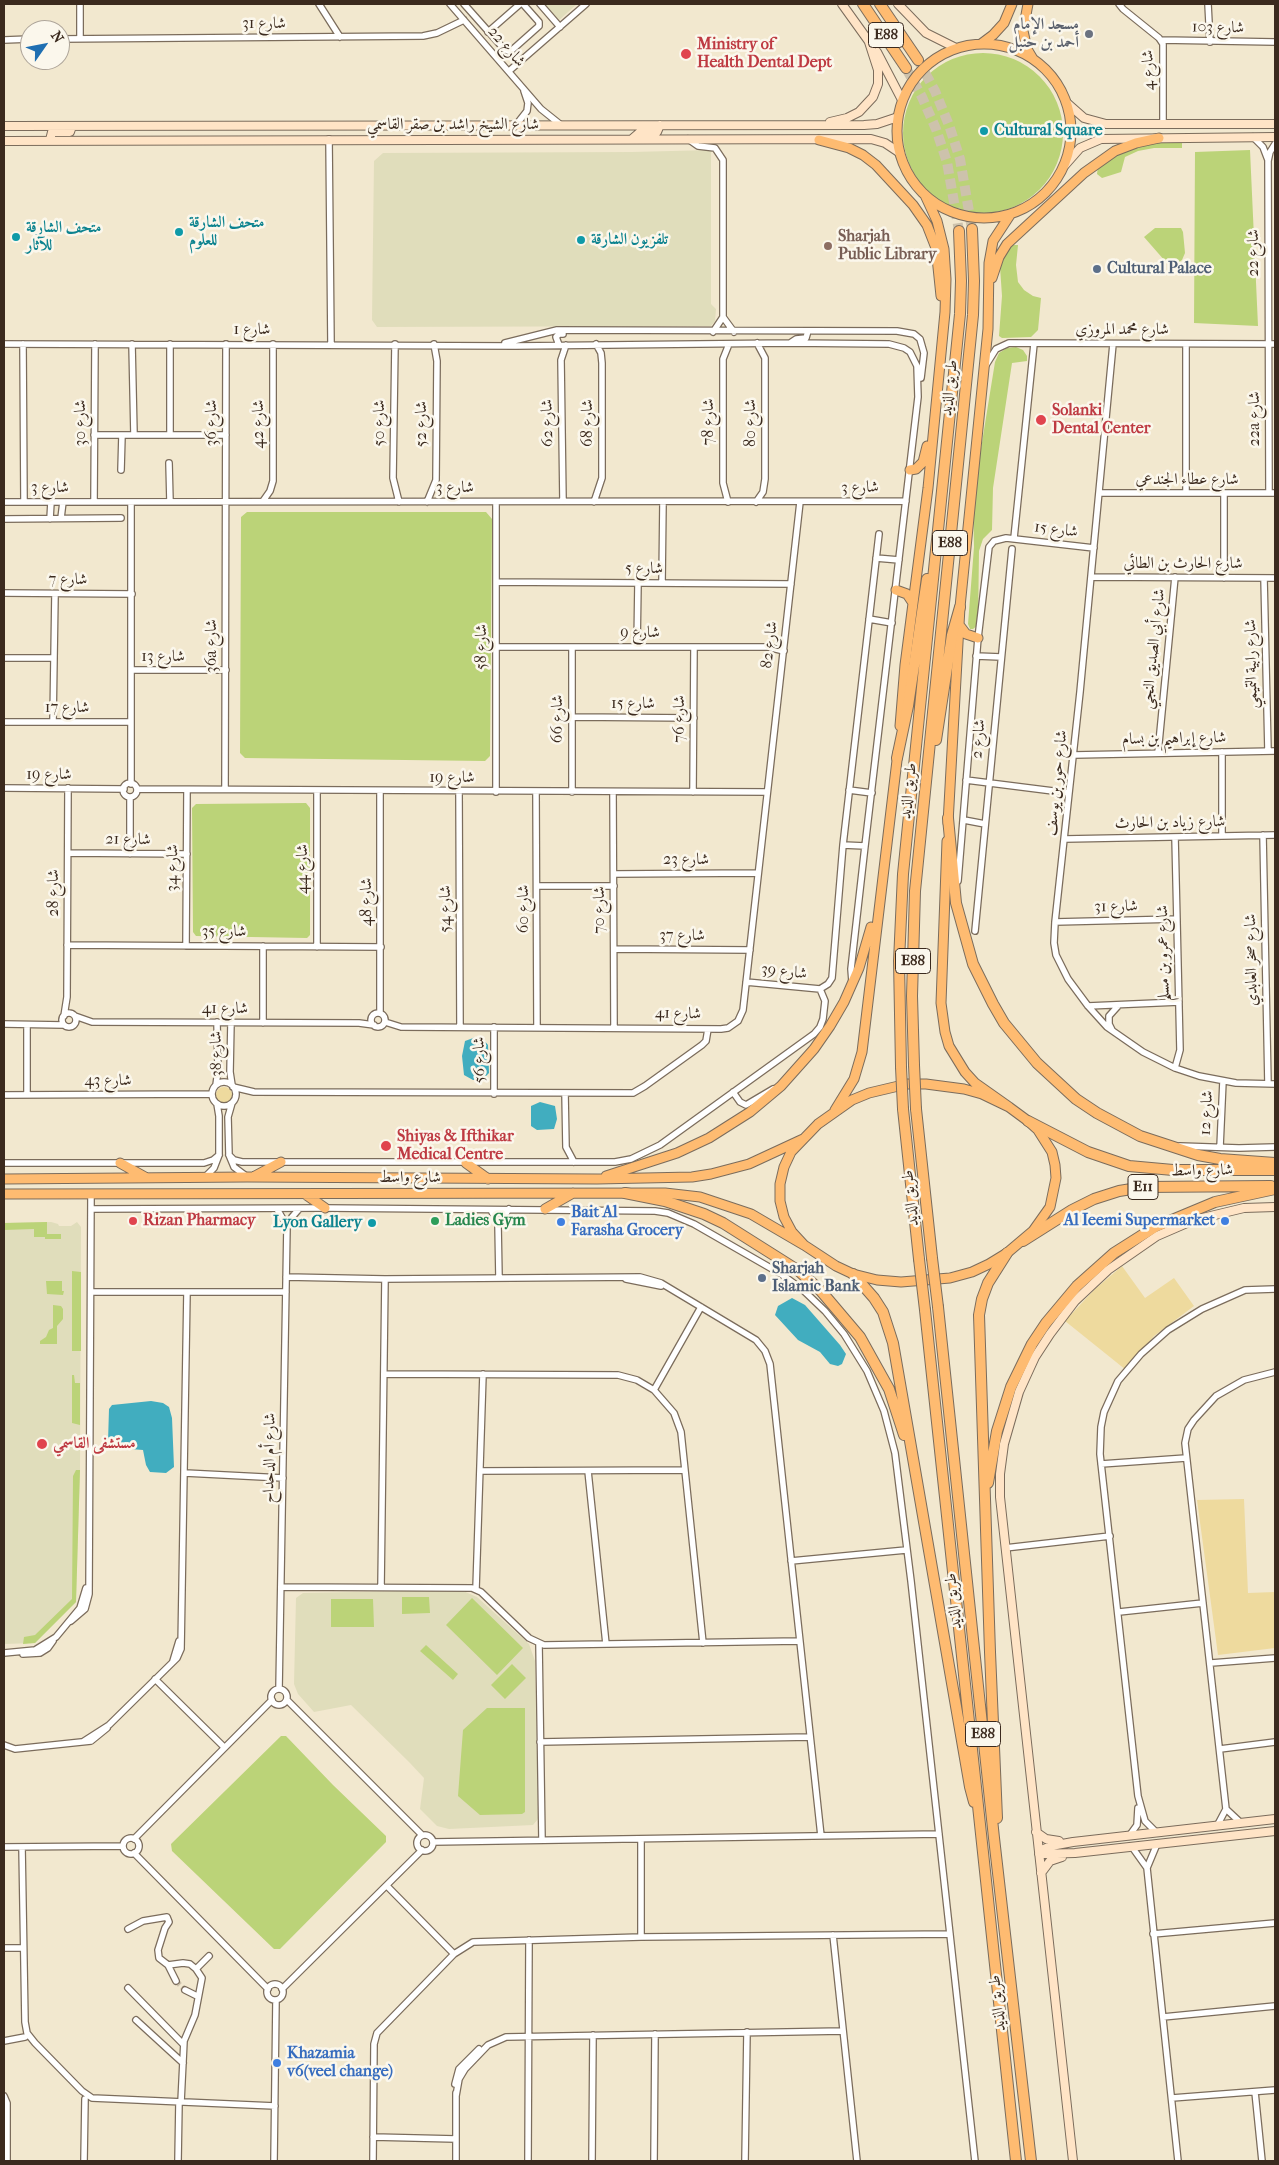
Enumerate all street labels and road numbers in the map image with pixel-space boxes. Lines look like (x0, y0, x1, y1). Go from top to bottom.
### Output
street label: شارع 31 (242, 14, 286, 34)
street label: شارع 103 (1192, 18, 1244, 38)
road number: E88 (868, 22, 904, 48)
street label: شارع 22 (483, 23, 529, 71)
street label: شارع 4 (1139, 49, 1159, 91)
street label: شارع الشيخ راشد بن صقر القاسمي (367, 115, 539, 135)
street label: شارع 22 (1244, 229, 1264, 277)
street label: شارع 1 (234, 320, 270, 340)
street label: شارع محمد المروزي (1075, 320, 1169, 340)
street label: طريق الذيد (937, 359, 963, 417)
street label: 22a شارع (1245, 391, 1265, 447)
street label: شارع 62 (538, 399, 558, 447)
street label: شارع 68 (578, 399, 598, 447)
street label: شارع 78 (699, 399, 719, 445)
street label: شارع 80 (741, 399, 761, 447)
street label: شارع 30 (71, 400, 91, 446)
street label: شارع 36 (202, 400, 222, 446)
street label: شارع 42 (249, 400, 269, 448)
street label: شارع 50 (370, 400, 390, 446)
street label: شارع 52 (412, 401, 432, 447)
street label: شارع عطاء الجندعي (1135, 470, 1239, 490)
street label: شارع 3 (31, 478, 69, 498)
street label: شارع 3 (436, 478, 474, 498)
street label: شارع 3 (841, 478, 879, 498)
street label: شارع 15 (1033, 518, 1079, 542)
road number: E88 (932, 530, 968, 556)
street label: شارع الحارث بن الطائي (1124, 554, 1242, 574)
street label: شارع 5 (625, 559, 663, 579)
street label: شارع 7 (49, 570, 87, 590)
street label: شارع أبي الصديق النجي (1138, 588, 1170, 710)
street label: 36a شارع (202, 619, 222, 673)
street label: شارع رابية التميمي (1242, 619, 1262, 709)
street label: شارع 82 (758, 620, 782, 670)
street label: شارع 9 (620, 623, 660, 643)
street label: شارع 58 (472, 624, 492, 670)
street label: شارع 13 (141, 647, 185, 667)
street label: شارع 15 (611, 694, 655, 714)
street label: شارع 66 (548, 695, 568, 743)
street label: شارع 76 (670, 695, 690, 743)
street label: شارع 17 (45, 698, 89, 718)
street label: شارع 2 (968, 719, 990, 759)
street label: شارع إبراهيم بن بسام (1122, 728, 1226, 750)
street label: شارع حور بن يوسف (1042, 729, 1072, 837)
street label: طريق الذيد (896, 762, 922, 820)
street label: شارع 19 (26, 765, 72, 785)
street label: شارع 19 (429, 768, 475, 788)
street label: شارع زياد بن الحارث (1114, 812, 1226, 834)
street label: شارع 21 (105, 830, 151, 850)
street label: شارع 34 (163, 844, 183, 892)
street label: شارع 44 (293, 844, 313, 894)
street label: شارع 23 (663, 850, 709, 870)
street label: شارع 28 (44, 869, 64, 917)
street label: شارع 48 (357, 878, 377, 926)
street label: شارع 54 (436, 885, 456, 933)
street label: شارع 60 (514, 885, 534, 933)
street label: شارع 70 (590, 886, 610, 934)
street label: شارع 31 (1094, 897, 1138, 917)
street label: شارع عمرو بن مسلم (1154, 905, 1174, 1001)
street label: شارع صخر العابدي (1242, 914, 1262, 1006)
street label: شارع 35 (202, 922, 246, 942)
street label: شارع 37 (659, 926, 705, 946)
road number: E88 (896, 948, 930, 974)
street label: شارع 39 (760, 960, 808, 984)
street label: شارع 41 (202, 999, 248, 1019)
street label: شارع 41 (655, 1004, 701, 1024)
street label: شارع 38 (207, 1031, 227, 1077)
street label: شارع 56 (470, 1036, 490, 1084)
street label: شارع 43 (84, 1071, 132, 1091)
street label: شارع 12 (1196, 1090, 1218, 1136)
street label: شارع واسط (1171, 1161, 1233, 1181)
street label: شارع واسط (379, 1168, 441, 1188)
street label: طريق الذيد (898, 1169, 924, 1227)
road number: E11 (1128, 1174, 1158, 1200)
street label: شارع أم الدحداح (260, 1413, 280, 1503)
street label: طريق الذيد (941, 1572, 967, 1630)
road number: E88 (966, 1722, 1000, 1746)
street label: طريق الذيد (985, 1974, 1011, 2032)

